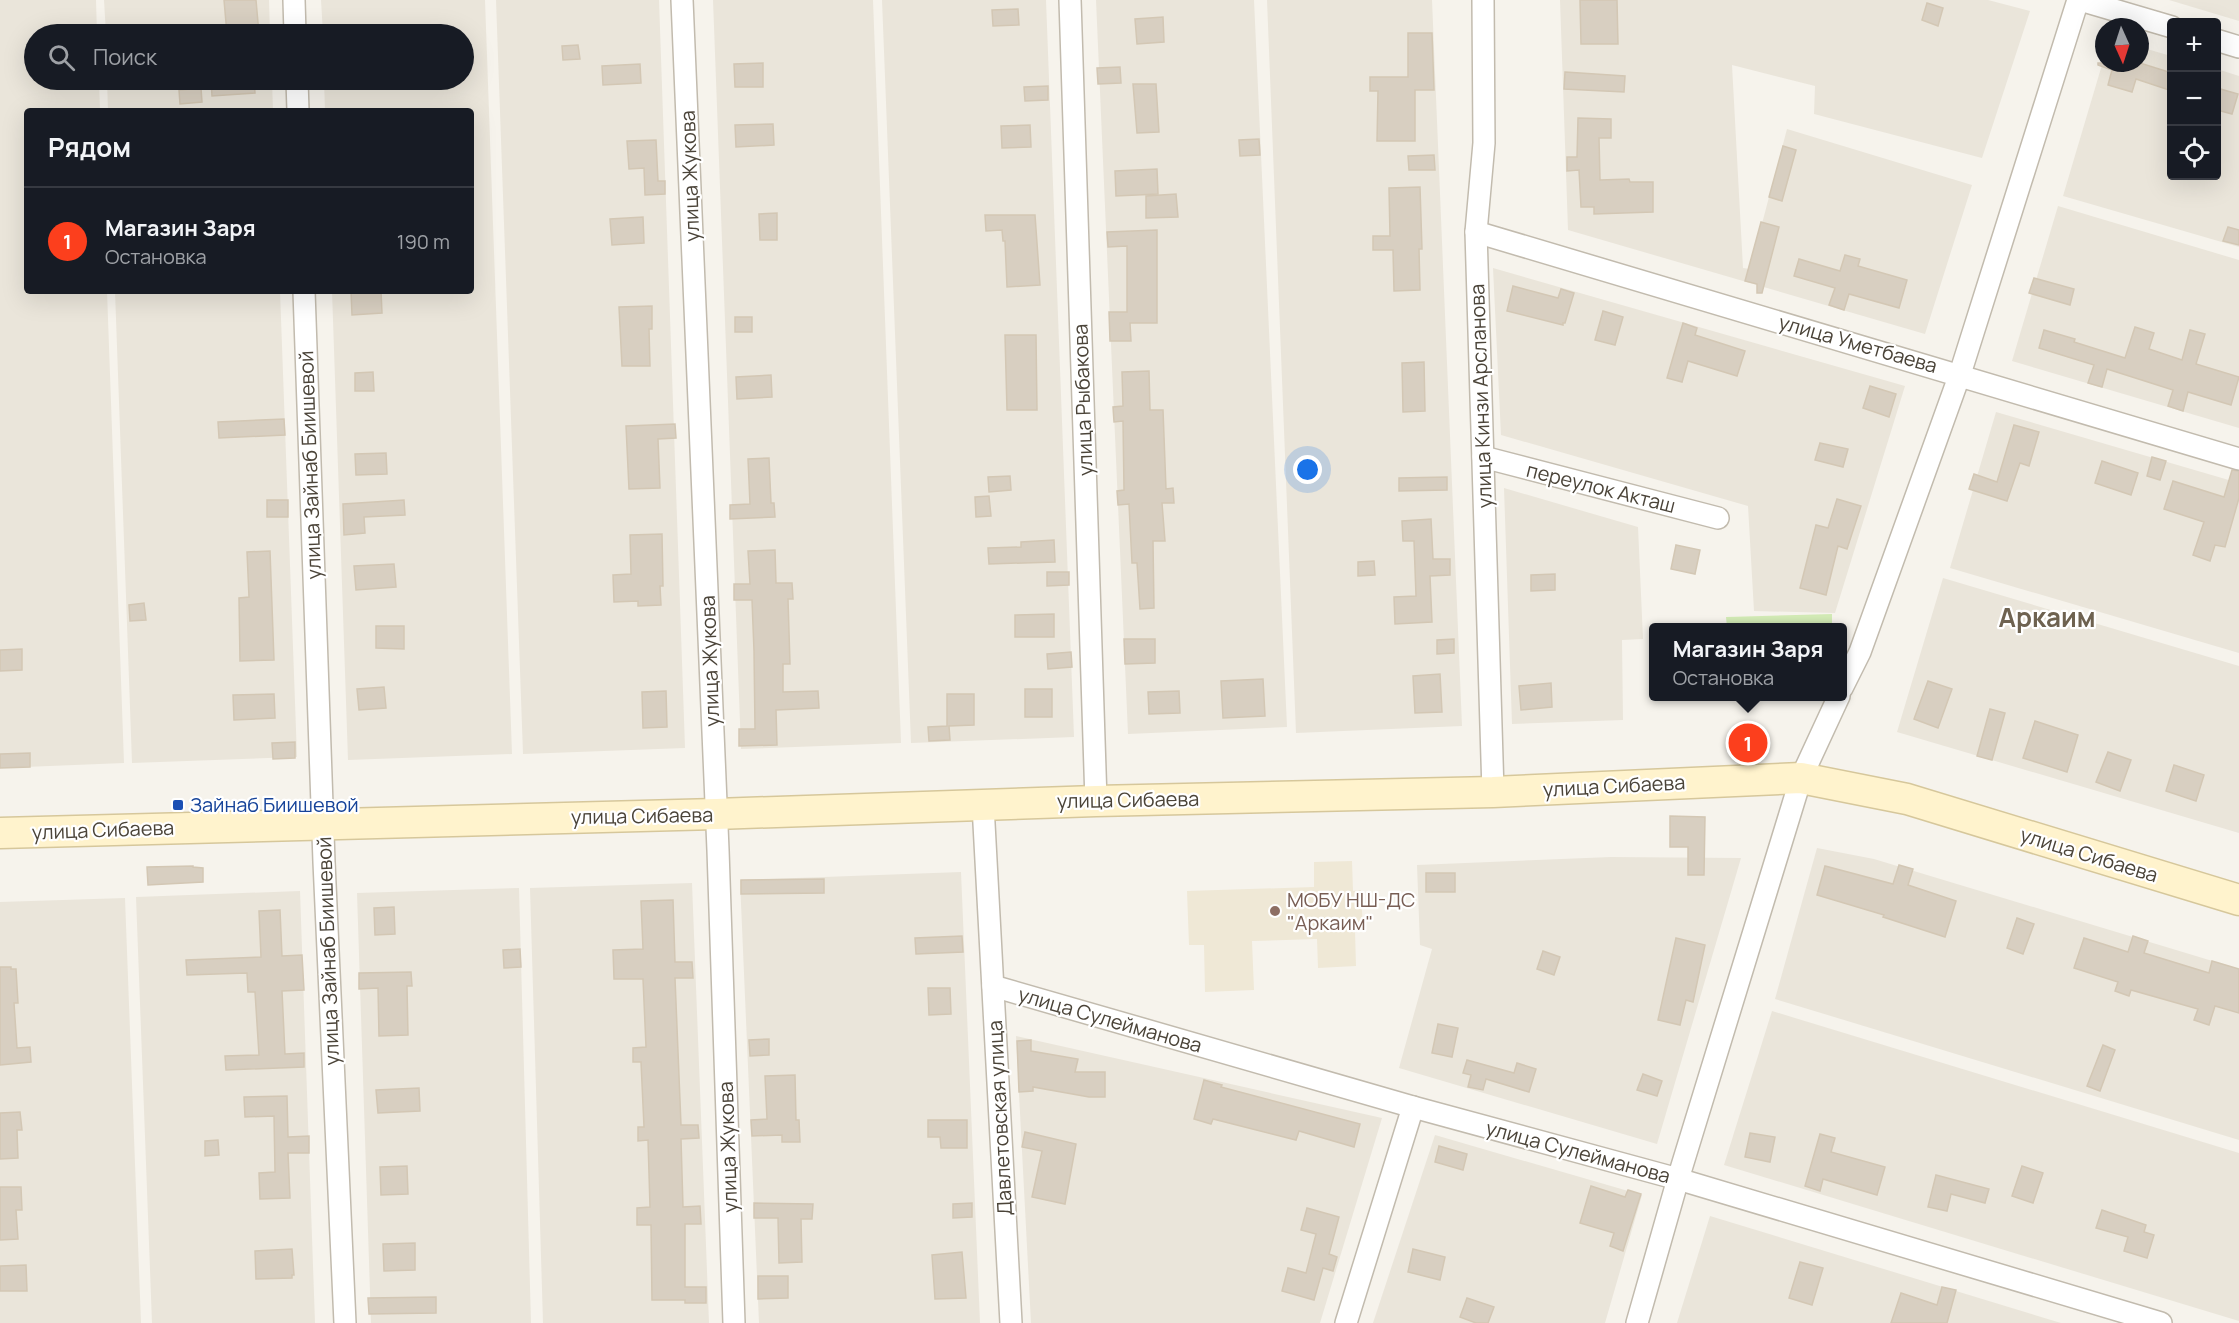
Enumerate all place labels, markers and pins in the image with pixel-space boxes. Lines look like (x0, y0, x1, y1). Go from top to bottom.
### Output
pin: 1 (1728, 720, 1768, 766)
place label: Зайнаб Биишевой (190, 791, 359, 818)
marker: Зайнаб Биишевой (171, 798, 185, 812)
place label: МОБУ НШ-ДС "Аркаим" (1287, 886, 1415, 936)
marker: МОБУ НШ-ДС "Аркаим" (1268, 904, 1282, 918)

